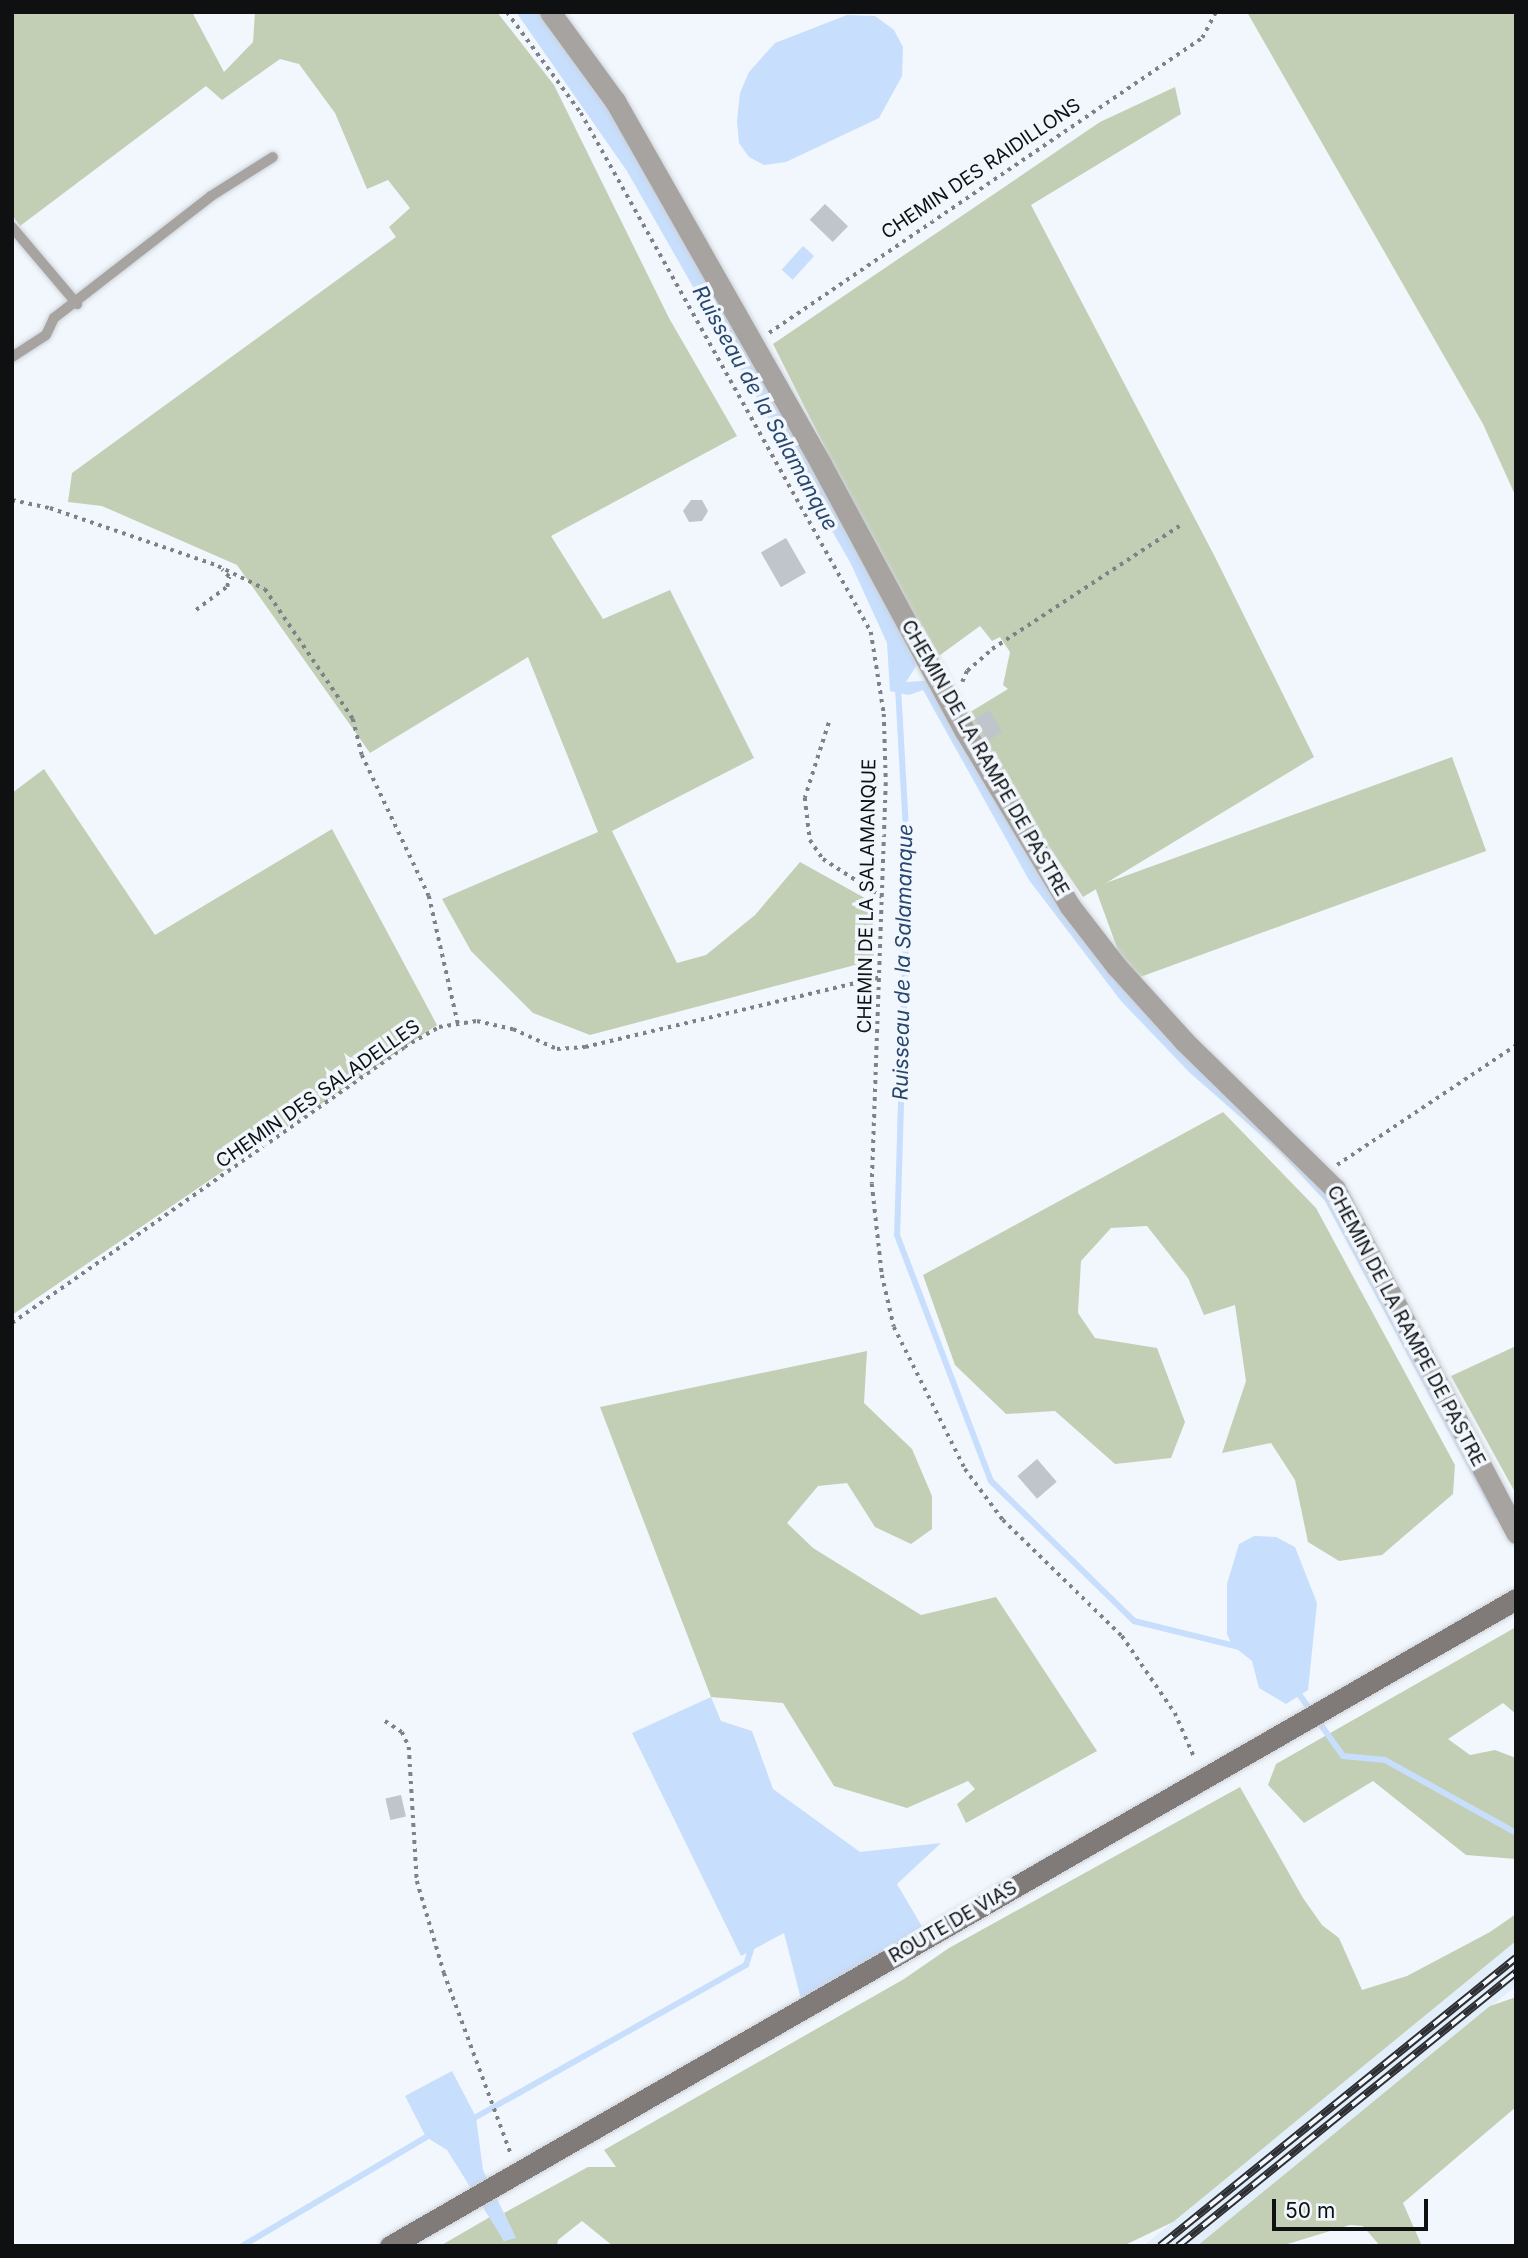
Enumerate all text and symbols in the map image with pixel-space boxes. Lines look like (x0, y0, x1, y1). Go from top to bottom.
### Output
street label: CHEMIN DES RAIDILLONS (877, 94, 1085, 244)
water label: Ruisseau de la Salamanque (687, 281, 843, 535)
street label: CHEMIN DE LA RAMPE DE PASTRE (896, 616, 1074, 900)
street label: CHEMIN DE LA SALAMANQUE (853, 758, 881, 1034)
water label: Ruisseau de la Salamanque (888, 823, 918, 1101)
street label: CHEMIN DES SALADELLES (212, 1015, 424, 1173)
street label: CHEMIN DE LA RAMPE DE PASTRE (1322, 1182, 1490, 1470)
street label: ROUTE DE VIAS (885, 1876, 1021, 1968)
scale bar (1276, 2184, 1432, 2228)
text: 50 m (1285, 2198, 1335, 2223)

